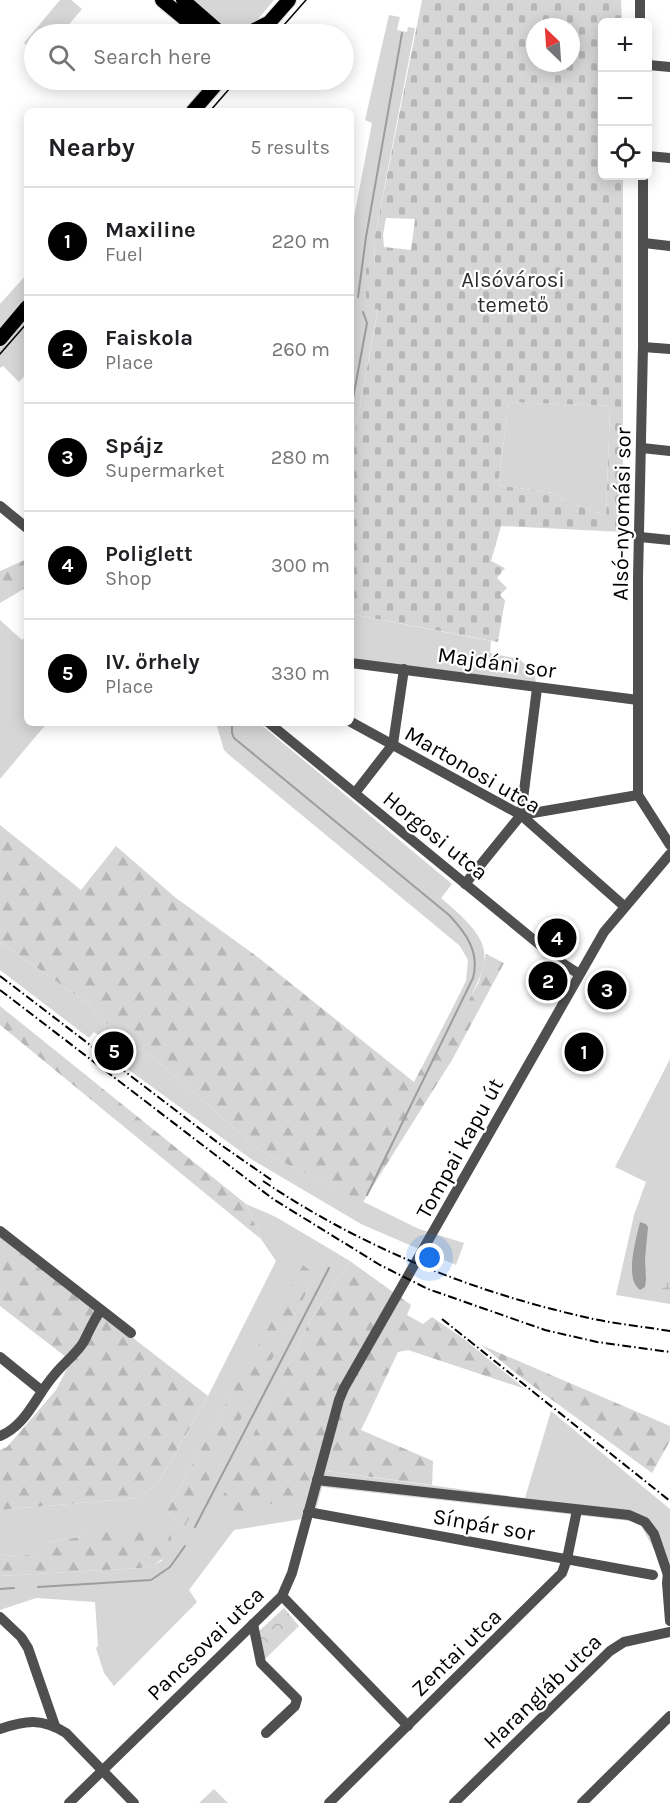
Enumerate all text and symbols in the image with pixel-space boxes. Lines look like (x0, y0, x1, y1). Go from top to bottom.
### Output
north arrow (526, 18, 580, 72)
map controls (598, 18, 652, 180)
button: + (598, 18, 652, 72)
search box (24, 24, 354, 90)
icon: search (45, 41, 78, 74)
text: Search here (93, 44, 211, 70)
button: − (598, 72, 652, 126)
button: locate (598, 126, 652, 180)
text: Nearby (48, 132, 135, 163)
text: 5 results (250, 136, 330, 159)
text: Maxiline (105, 217, 196, 243)
text: 1 (64, 230, 71, 253)
text: 220 m (271, 230, 330, 253)
text: Fuel (105, 243, 143, 266)
park label: Alsóvárosi temető (461, 267, 565, 318)
text: Faiskola (105, 325, 193, 351)
text: 2 (61, 338, 74, 361)
text: 260 m (272, 338, 330, 361)
text: Place (105, 351, 153, 374)
street label: Alsó-nyomási sor (607, 427, 637, 601)
text: Spájz (105, 433, 164, 459)
text: 3 (61, 446, 74, 469)
text: 280 m (271, 446, 330, 469)
text: Supermarket (105, 459, 224, 482)
text: Poliglett (105, 541, 193, 567)
text: 4 (62, 554, 73, 577)
text: 300 m (271, 554, 330, 577)
text: Shop (105, 567, 152, 590)
street label: Majdáni sor (436, 642, 558, 684)
text: IV. őrhely (105, 649, 199, 675)
text: 5 (62, 662, 73, 685)
text: 330 m (271, 662, 330, 685)
text: Place (105, 675, 153, 698)
street label: Martonosi utca (400, 720, 545, 819)
street label: Horgosi utca (378, 786, 493, 886)
pin: 4 (538, 916, 576, 960)
pin: 2 (528, 958, 568, 1004)
pin: 3 (588, 968, 626, 1012)
pin: 5 (94, 1028, 134, 1074)
pin: 1 (564, 1030, 604, 1074)
street label: Tompai kapu út (411, 1074, 509, 1223)
your location (415, 1243, 444, 1272)
street label: Sínpár sor (431, 1503, 537, 1547)
street label: Pancsovai utca (142, 1581, 270, 1706)
street label: Zentai utca (406, 1603, 507, 1702)
street label: Harangláb utca (478, 1629, 607, 1755)

